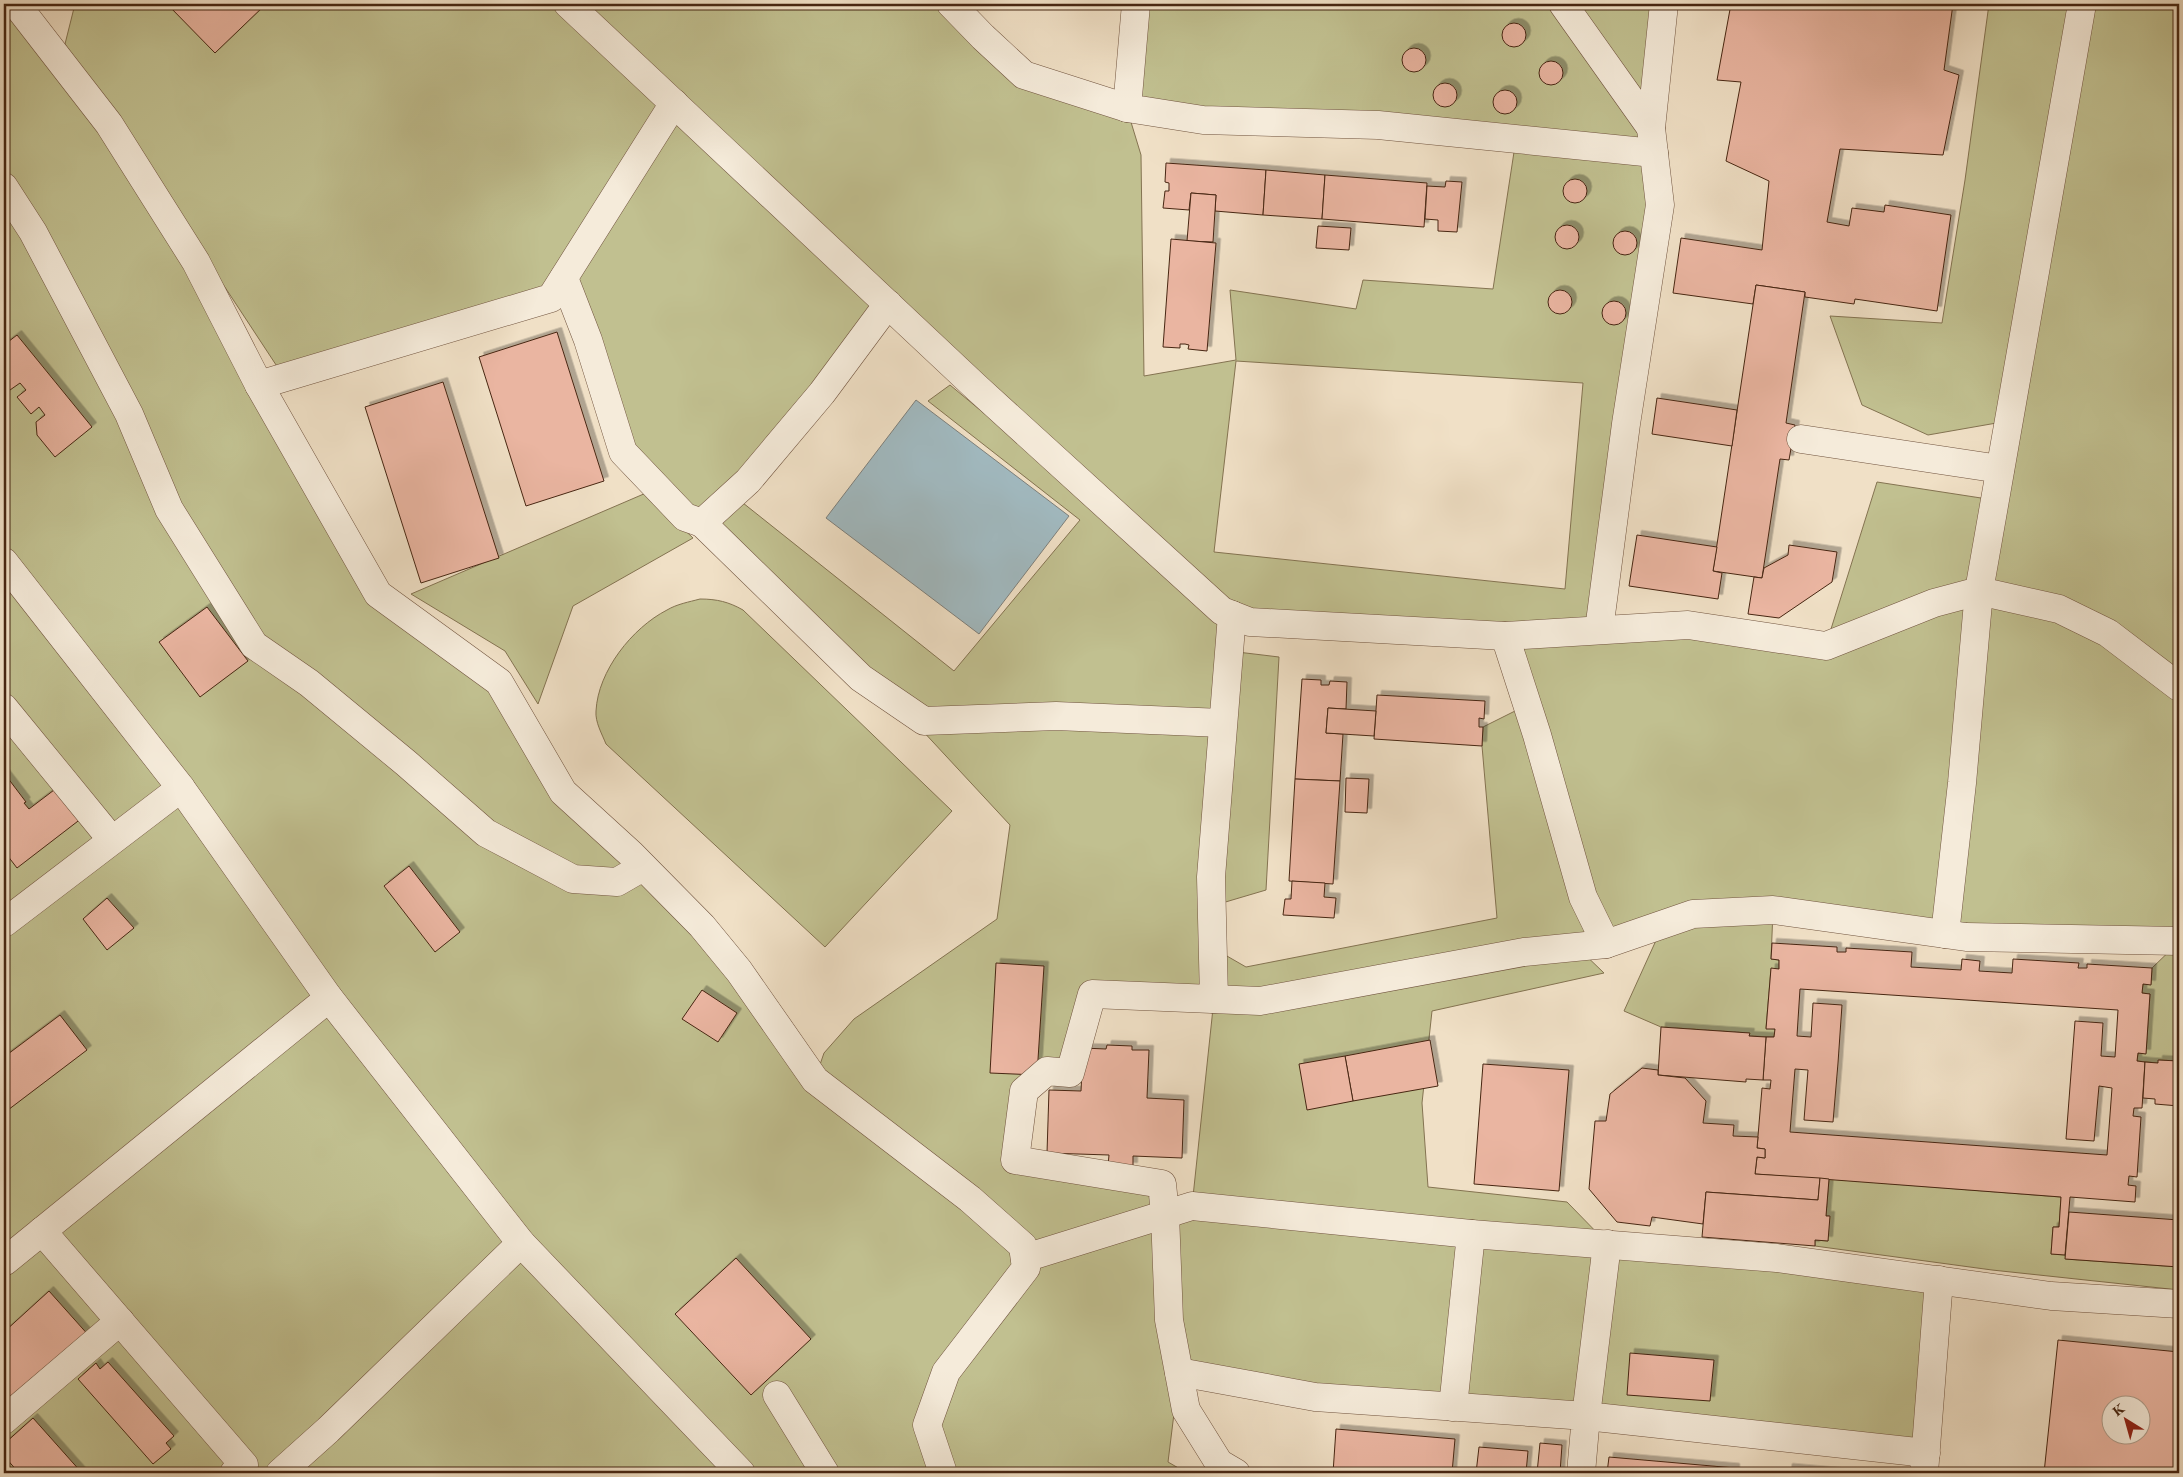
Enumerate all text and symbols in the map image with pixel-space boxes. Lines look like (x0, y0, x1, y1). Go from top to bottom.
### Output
north arrow (2100, 1394, 2150, 1444)
text: K (2108, 1399, 2128, 1420)

